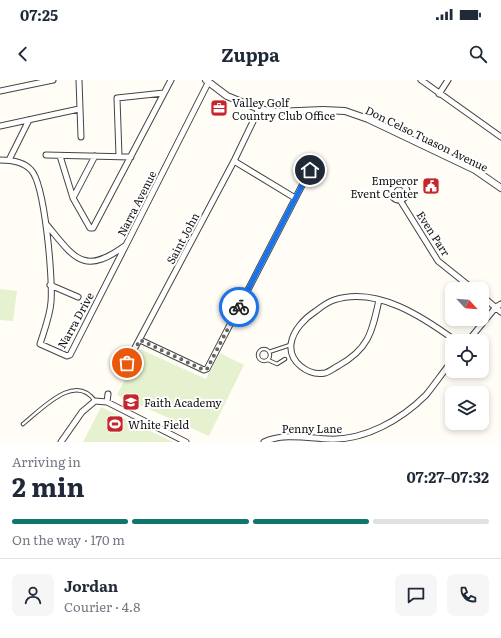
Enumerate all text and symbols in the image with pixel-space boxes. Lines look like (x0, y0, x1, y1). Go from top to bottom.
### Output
text: 07:25 (20, 3, 58, 26)
text: Zuppa (221, 41, 280, 68)
icon: back (12, 43, 34, 65)
icon: search (467, 43, 489, 65)
place label: Valley Golf Country Club Office (232, 94, 335, 123)
office icon: Valley Golf Country Club Office (209, 98, 229, 118)
street label: Don Celso Tuason Avenue (363, 101, 491, 175)
pin (293, 153, 327, 187)
icon: home (299, 159, 321, 181)
street label: Narra Avenue (113, 167, 160, 239)
place label: Emperor Event Center (350, 172, 419, 201)
public building icon: Emperor Event Center (421, 176, 441, 196)
street label: Even Parr (413, 207, 455, 259)
street label: Saint John (162, 209, 202, 267)
north arrow (445, 282, 489, 326)
map controls (445, 282, 489, 430)
courier (219, 287, 259, 327)
street label: Narra Drive (53, 289, 97, 351)
icon: bike (228, 296, 250, 318)
button: locate (445, 334, 489, 378)
pin (110, 346, 144, 380)
icon: bag (116, 352, 138, 374)
button: layers (445, 386, 489, 430)
school or university icon: Faith Academy (121, 392, 141, 412)
place label: Faith Academy (144, 394, 222, 410)
sports icon: White Field (105, 414, 125, 434)
place label: White Field (128, 416, 189, 432)
street label: Penny Lane (282, 420, 342, 436)
text: Arriving in (12, 452, 81, 471)
text: 07:27–07:32 (406, 465, 489, 488)
text: 2 min (12, 466, 85, 505)
text: On the way · 170 m (12, 530, 125, 549)
button: person (12, 574, 54, 616)
text: Jordan (64, 574, 118, 597)
button: chat (395, 574, 437, 616)
button: phone (447, 574, 489, 616)
text: Courier · 4.8 (64, 597, 140, 616)

